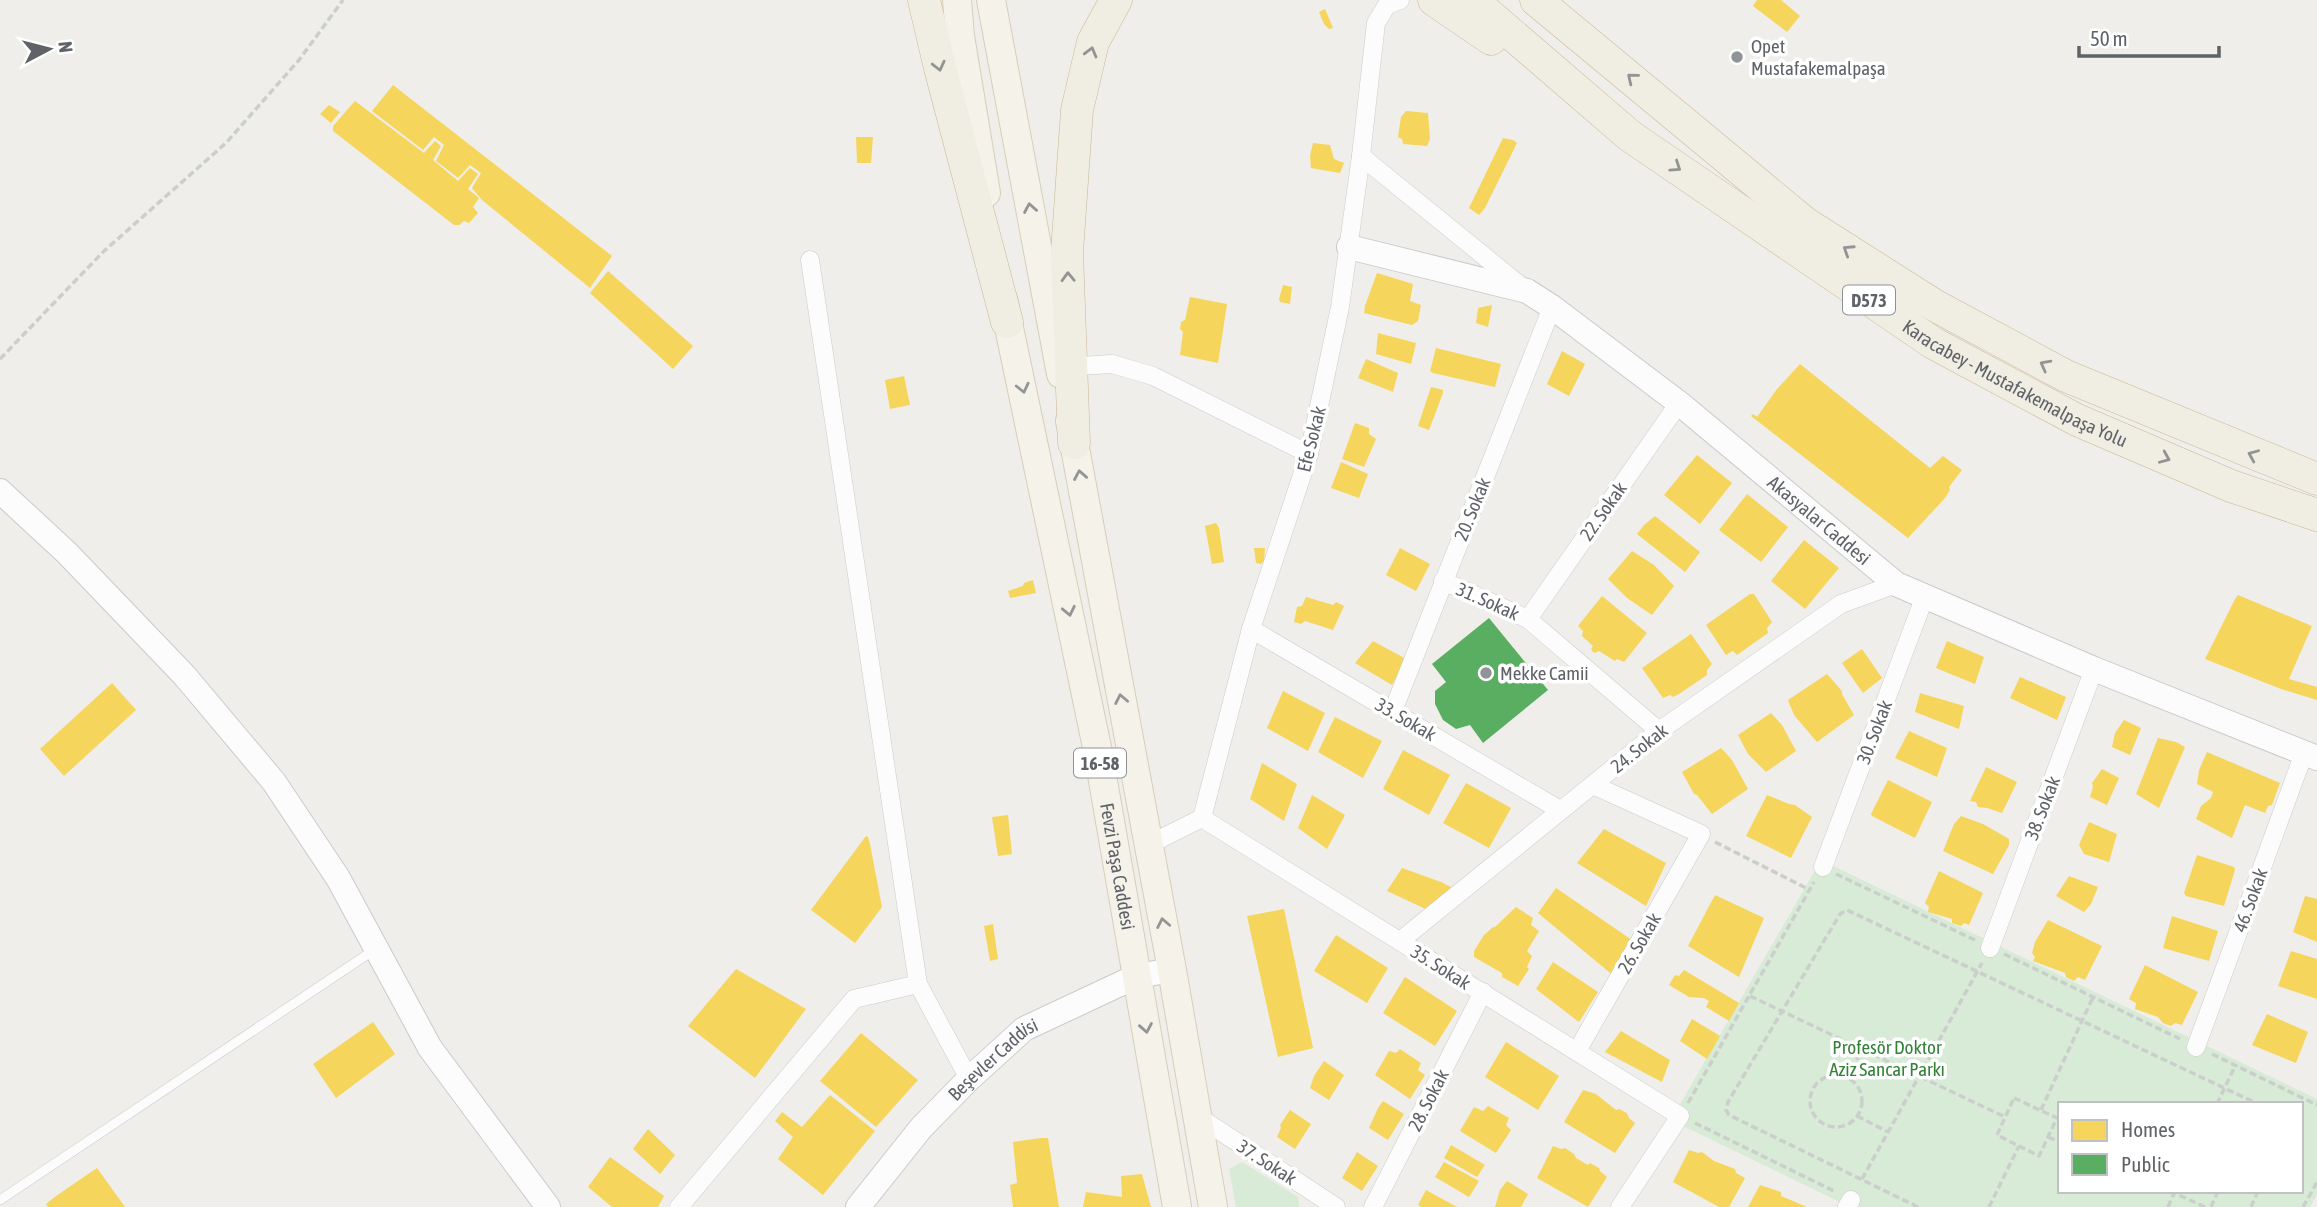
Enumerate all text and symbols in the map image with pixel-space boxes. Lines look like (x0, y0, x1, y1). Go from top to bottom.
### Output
north arrow (14, 14, 84, 84)
scale bar (2079, 14, 2219, 58)
text: 50 m (2090, 26, 2128, 50)
place label: Opet Mustafakemalpaşa (1751, 35, 1886, 79)
text: N (54, 40, 77, 54)
one-way arrow (1083, 46, 1097, 58)
marker: Opet Mustafakemalpaşa (1729, 49, 1745, 65)
one-way arrow (931, 60, 946, 72)
one-way arrow (1627, 74, 1639, 87)
one-way arrow (1668, 159, 1681, 171)
one-way arrow (1024, 202, 1039, 214)
one-way arrow (1843, 246, 1856, 259)
one-way arrow (1061, 271, 1076, 282)
road number: D573 (1843, 286, 1895, 314)
street label: Karacabey - Mustafakemalpaşa Yolu (1899, 315, 2131, 451)
one-way arrow (2039, 360, 2052, 373)
one-way arrow (1014, 382, 1029, 394)
street label: Efe Sokak (1292, 403, 1330, 474)
one-way arrow (2248, 449, 2260, 463)
one-way arrow (2158, 450, 2171, 464)
one-way arrow (1073, 469, 1088, 481)
street label: Akasyalar Caddesi (1764, 471, 1875, 569)
street label: 20. Sokak (1449, 474, 1495, 544)
street label: 22. Sokak (1575, 477, 1631, 544)
street label: 31. Sokak (1453, 577, 1523, 625)
one-way arrow (1061, 605, 1076, 617)
place label: Mekke Camii (1500, 662, 1589, 684)
marker: Mekke Camii (1478, 665, 1494, 681)
one-way arrow (1114, 693, 1129, 705)
street label: 33. Sokak (1372, 693, 1441, 745)
street label: 30. Sokak (1852, 697, 1896, 767)
street label: 24. Sokak (1606, 719, 1672, 777)
road number: 16-58 (1074, 748, 1126, 778)
street label: 38. Sokak (2020, 773, 2064, 843)
street label: Fevzi Paşa Caddesi (1096, 801, 1140, 932)
street label: 46. Sokak (2228, 864, 2272, 935)
street label: 26. Sokak (1613, 908, 1665, 977)
one-way arrow (1156, 917, 1171, 929)
street label: 35. Sokak (1407, 940, 1475, 994)
street label: Beşevler Caddisi (943, 1013, 1041, 1105)
one-way arrow (1138, 1022, 1153, 1033)
park label: Profesör Doktor Aziz Sancar Parkı (1829, 1036, 1945, 1080)
street label: 28. Sokak (1403, 1065, 1453, 1135)
legend (2058, 1102, 2303, 1193)
text: Homes (2121, 1117, 2175, 1141)
street label: 37. Sokak (1233, 1135, 1301, 1190)
text: Public (2121, 1152, 2170, 1176)

